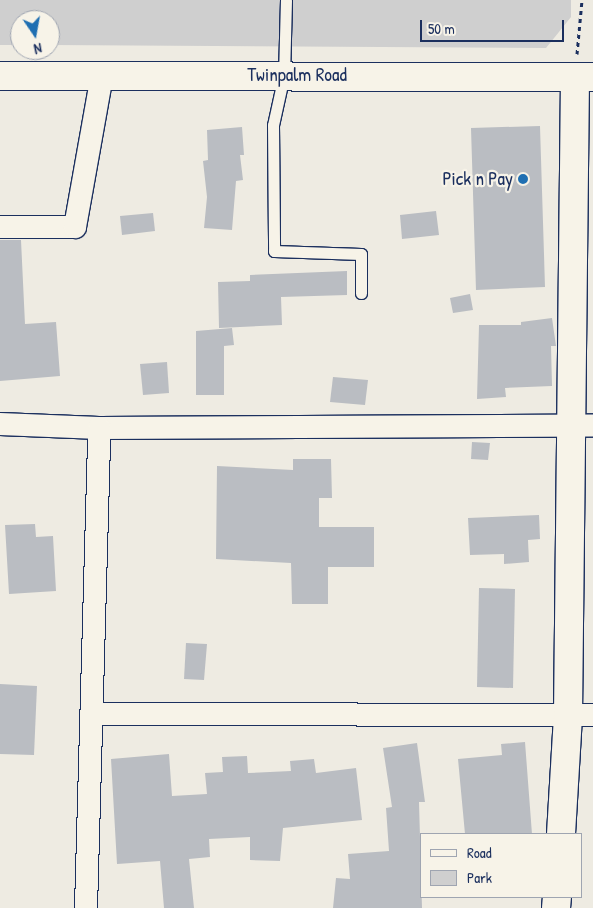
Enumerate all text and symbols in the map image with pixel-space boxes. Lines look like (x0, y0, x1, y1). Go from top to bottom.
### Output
north arrow (10, 10, 60, 60)
scale bar (423, 10, 567, 42)
text: 50 m (428, 18, 455, 39)
text: N (32, 39, 44, 59)
street label: Twinpalm Road (247, 64, 347, 86)
place label: Pick n Pay (442, 168, 513, 190)
marker: Pick n Pay (517, 173, 529, 185)
legend (420, 833, 583, 898)
text: Road (467, 842, 492, 863)
text: Park (467, 867, 492, 888)

